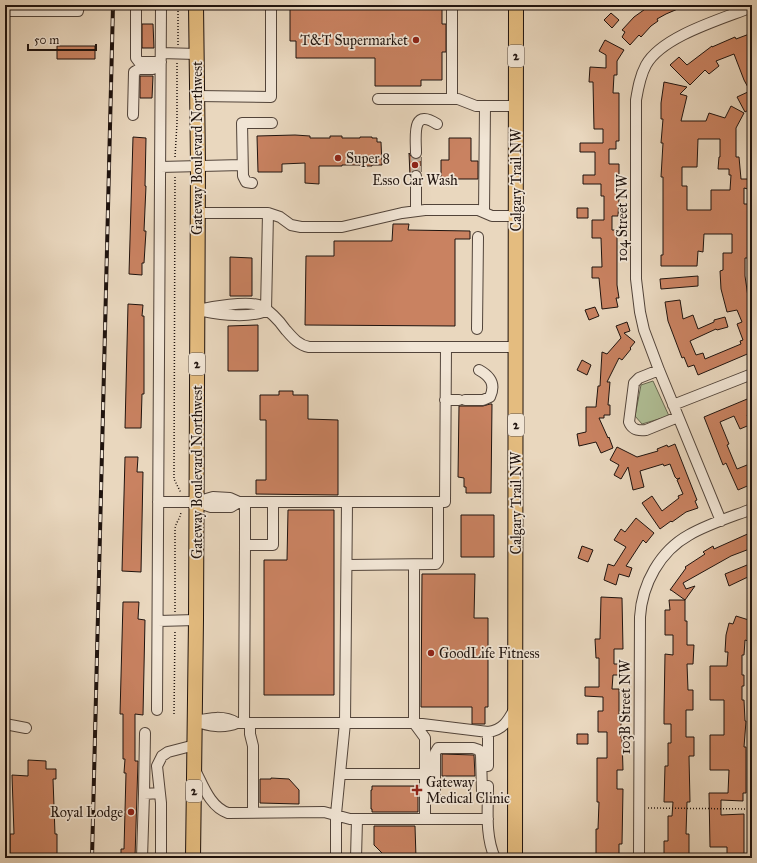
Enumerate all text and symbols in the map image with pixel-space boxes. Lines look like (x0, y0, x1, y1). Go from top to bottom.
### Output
scale bar (28, 26, 96, 52)
place label: T&T Supermarket (300, 32, 408, 49)
text: 50 m (34, 33, 59, 47)
marker: T&T Supermarket (411, 35, 421, 45)
road number: 2 (508, 45, 524, 67)
street label: Gateway Boulevard Northwest (189, 61, 206, 235)
street label: Calgary Trail NW (508, 128, 525, 231)
place label: Super 8 (346, 150, 390, 167)
marker: Super 8 (333, 153, 343, 163)
marker: Esso Car Wash (410, 160, 420, 170)
place label: Esso Car Wash (372, 172, 458, 189)
street label: 104 Street NW (614, 174, 631, 262)
road number: 2 (189, 353, 205, 375)
street label: Gateway Boulevard Northwest (189, 385, 206, 559)
road number: 2 (508, 414, 524, 436)
street label: Calgary Trail NW (508, 451, 525, 554)
place label: GoodLife Fitness (439, 645, 540, 662)
marker: GoodLife Fitness (426, 648, 436, 658)
street label: 103B Street NW (617, 659, 634, 754)
place label: Gateway Medical Clinic (426, 774, 510, 807)
road number: 2 (186, 780, 202, 802)
marker: Gateway Medical Clinic (411, 784, 423, 796)
place label: Royal Lodge (50, 804, 123, 821)
marker: Royal Lodge (126, 807, 136, 817)

